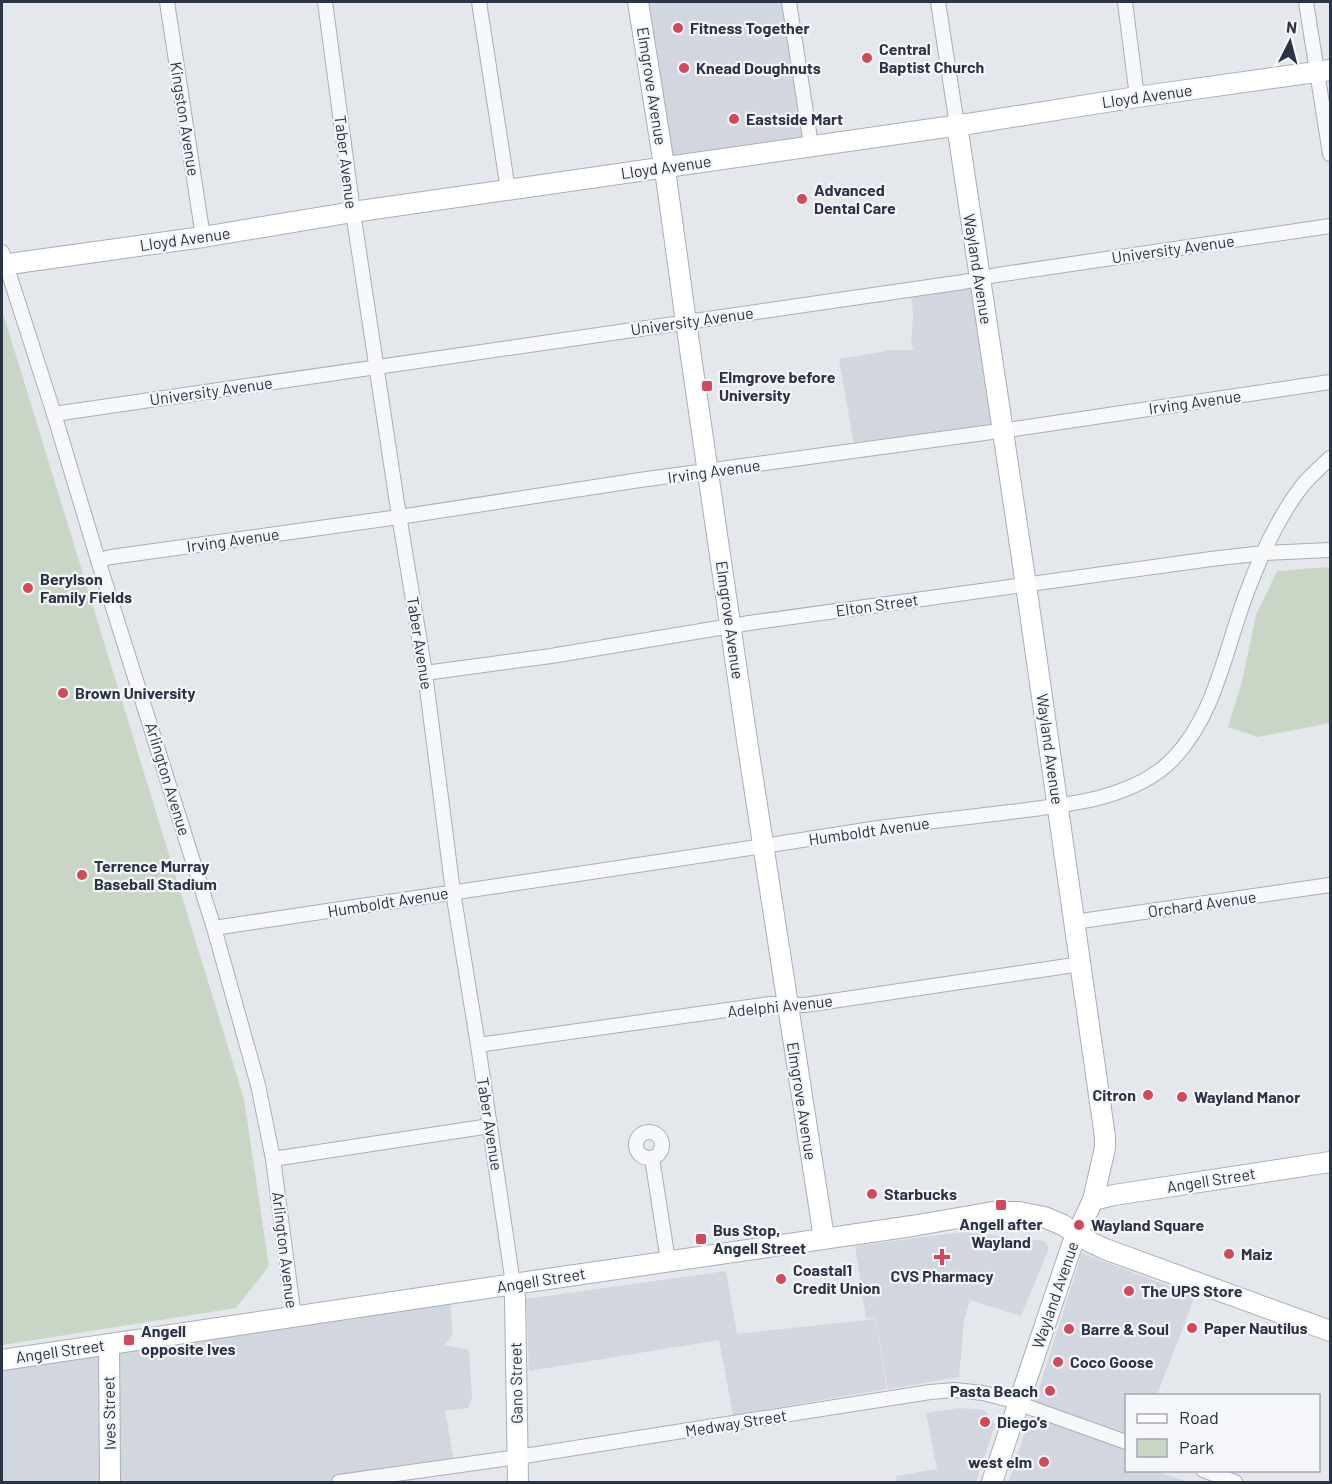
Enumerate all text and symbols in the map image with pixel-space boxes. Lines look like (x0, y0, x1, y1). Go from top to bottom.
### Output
north arrow (1260, 12, 1320, 72)
text: N (1285, 17, 1298, 37)
place label: Fitness Together (690, 18, 810, 37)
marker: Fitness Together (671, 21, 685, 35)
street label: Elmgrove Avenue (634, 26, 671, 146)
place label: Central Baptist Church (879, 39, 984, 76)
marker: Central Baptist Church (860, 51, 874, 65)
place label: Knead Doughnuts (696, 58, 821, 77)
street label: Kingston Avenue (167, 60, 204, 177)
marker: Knead Doughnuts (677, 61, 691, 75)
street label: Lloyd Avenue (1101, 80, 1193, 111)
place label: Eastside Mart (746, 109, 843, 128)
marker: Eastside Mart (727, 112, 741, 126)
street label: Taber Avenue (331, 114, 362, 210)
street label: Lloyd Avenue (620, 151, 712, 182)
place label: Advanced Dental Care (814, 180, 896, 217)
marker: Advanced Dental Care (795, 192, 809, 206)
street label: Wayland Avenue (960, 212, 997, 326)
street label: Lloyd Avenue (139, 223, 231, 254)
street label: University Avenue (1110, 230, 1236, 267)
street label: University Avenue (629, 302, 755, 339)
place label: Elmgrove before University (719, 367, 836, 404)
street label: University Avenue (148, 372, 274, 409)
marker: Elmgrove before University (700, 379, 714, 393)
street label: Irving Avenue (1147, 386, 1242, 417)
street label: Irving Avenue (666, 455, 761, 486)
street label: Irving Avenue (185, 524, 280, 555)
street label: Elmgrove Avenue (713, 560, 748, 680)
place label: Berylson Family Fields (40, 569, 132, 606)
marker: Berylson Family Fields (21, 581, 35, 595)
street label: Elton Street (834, 589, 919, 620)
street label: Taber Avenue (404, 595, 437, 691)
place label: Brown University (75, 683, 195, 702)
marker: Brown University (56, 686, 70, 700)
street label: Wayland Avenue (1033, 692, 1068, 806)
street label: Arlington Avenue (142, 720, 195, 838)
street label: Humboldt Avenue (807, 813, 931, 848)
place label: Terrence Murray Baseball Stadium (94, 856, 217, 893)
marker: Terrence Murray Baseball Stadium (75, 868, 89, 882)
street label: Humboldt Avenue (326, 883, 450, 920)
street label: Orchard Avenue (1146, 886, 1257, 921)
street label: Adelphi Avenue (726, 991, 834, 1020)
street label: Elmgrove Avenue (784, 1041, 821, 1161)
street label: Taber Avenue (474, 1076, 507, 1172)
place label: Citron (1093, 1085, 1136, 1104)
place label: Wayland Manor (1194, 1087, 1300, 1106)
marker: Citron (1141, 1088, 1155, 1102)
marker: Wayland Manor (1175, 1090, 1189, 1104)
street label: Angell Street (1165, 1163, 1257, 1196)
place label: Starbucks (884, 1184, 957, 1203)
marker: Starbucks (865, 1187, 879, 1201)
street label: Arlington Avenue (269, 1190, 302, 1309)
marker: Angell after Wayland (994, 1198, 1008, 1212)
place label: Angell after Wayland (959, 1214, 1043, 1251)
place label: Wayland Square (1091, 1215, 1204, 1234)
marker: Wayland Square (1072, 1218, 1086, 1232)
place label: Bus Stop, Angell Street (713, 1220, 806, 1257)
marker: Bus Stop, Angell Street (694, 1232, 708, 1246)
street label: Wayland Avenue (1027, 1239, 1082, 1351)
place label: Maiz (1241, 1244, 1272, 1263)
marker: Maiz (1222, 1247, 1236, 1261)
marker: CVS Pharmacy (935, 1250, 949, 1264)
place label: Coastal1 Credit Union (793, 1260, 880, 1297)
street label: Angell Street (495, 1263, 587, 1296)
place label: CVS Pharmacy (891, 1266, 993, 1285)
marker: Coastal1 Credit Union (774, 1272, 788, 1286)
place label: The UPS Store (1141, 1281, 1243, 1300)
marker: The UPS Store (1122, 1284, 1136, 1298)
place label: Paper Nautilus (1204, 1318, 1308, 1337)
place label: Barre & Soul (1081, 1319, 1169, 1338)
place label: Angell opposite Ives (141, 1321, 236, 1358)
marker: Paper Nautilus (1185, 1321, 1199, 1335)
marker: Barre & Soul (1062, 1322, 1076, 1336)
marker: Angell opposite Ives (122, 1333, 136, 1347)
street label: Angell Street (14, 1335, 106, 1366)
street label: Gano Street (505, 1342, 526, 1424)
place label: Coco Goose (1070, 1352, 1154, 1371)
marker: Coco Goose (1051, 1355, 1065, 1369)
street label: Ives Street (98, 1376, 119, 1450)
place label: Pasta Beach (950, 1381, 1038, 1400)
marker: Pasta Beach (1043, 1384, 1057, 1398)
legend (1125, 1394, 1320, 1472)
street label: Medway Street (684, 1405, 788, 1440)
text: Road (1179, 1406, 1219, 1428)
place label: Diego's (997, 1412, 1047, 1431)
marker: Diego's (978, 1415, 992, 1429)
text: Park (1179, 1436, 1214, 1458)
place label: west elm (968, 1452, 1032, 1471)
marker: west elm (1037, 1455, 1051, 1469)

